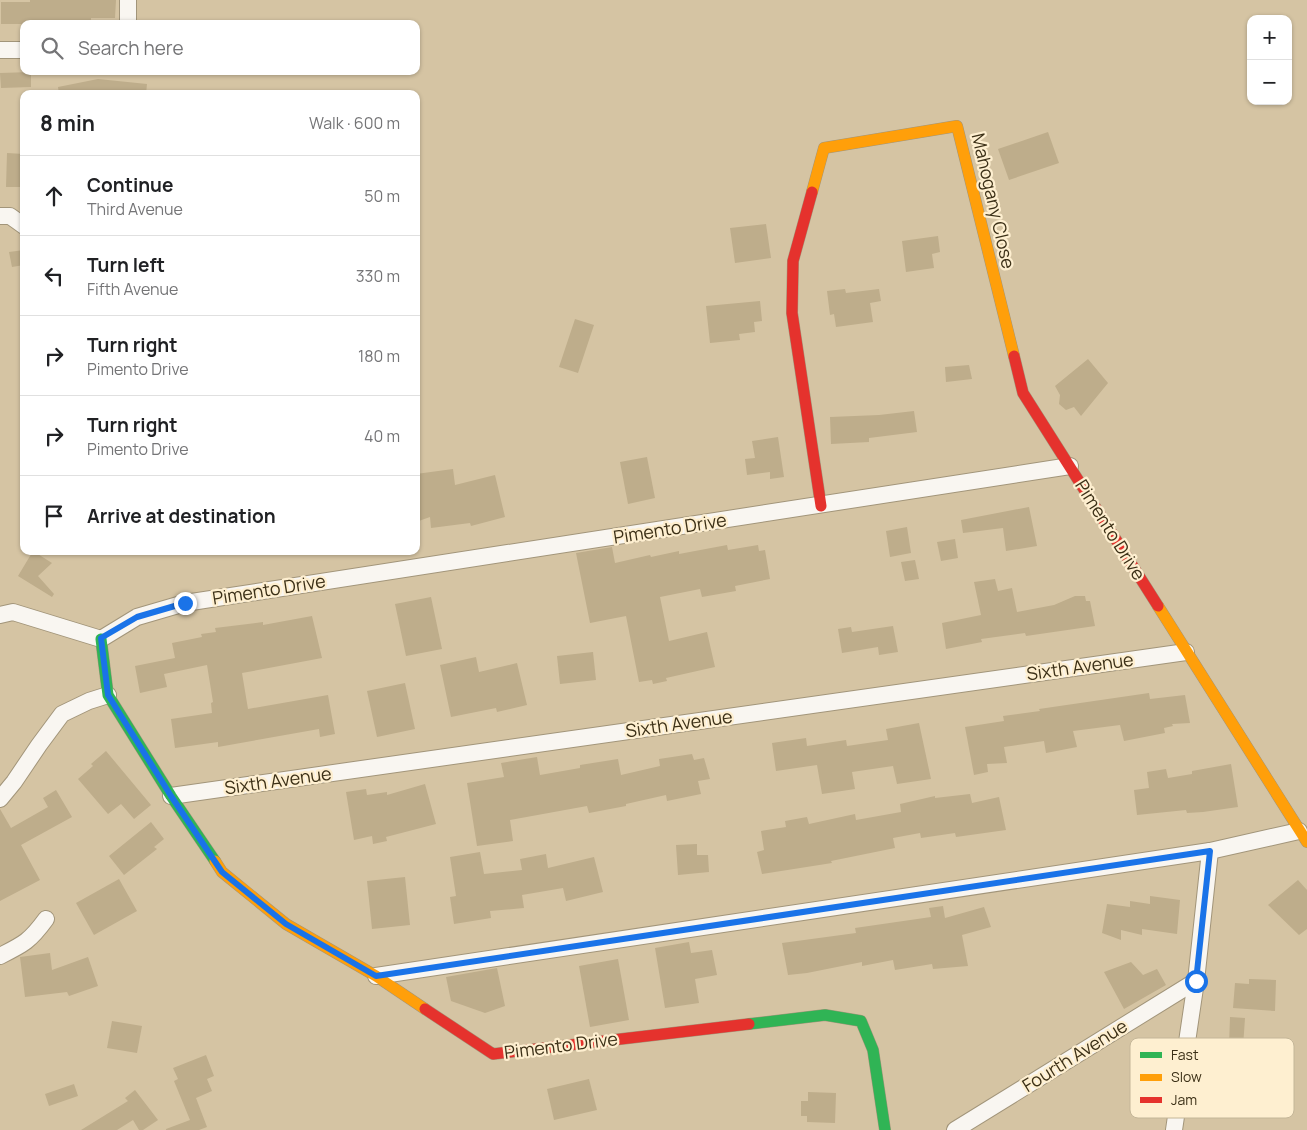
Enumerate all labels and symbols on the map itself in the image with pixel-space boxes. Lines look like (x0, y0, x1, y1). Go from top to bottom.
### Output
street label: Mahogany Close (967, 131, 1021, 271)
street label: Pimento Drive (1070, 475, 1151, 584)
street label: Pimento Drive (611, 507, 728, 549)
street label: Pimento Drive (210, 568, 327, 610)
route end (174, 592, 197, 615)
street label: Sixth Avenue (1025, 647, 1135, 685)
street label: Sixth Avenue (624, 704, 734, 742)
street label: Sixth Avenue (223, 761, 333, 799)
route start (1185, 970, 1208, 993)
street label: Fourth Avenue (1017, 1013, 1132, 1097)
street label: Pimento Drive (503, 1026, 619, 1064)
legend (1130, 1038, 1294, 1118)
text: Fast (1171, 1045, 1199, 1064)
text: Slow (1171, 1067, 1202, 1086)
text: Jam (1171, 1090, 1197, 1109)

